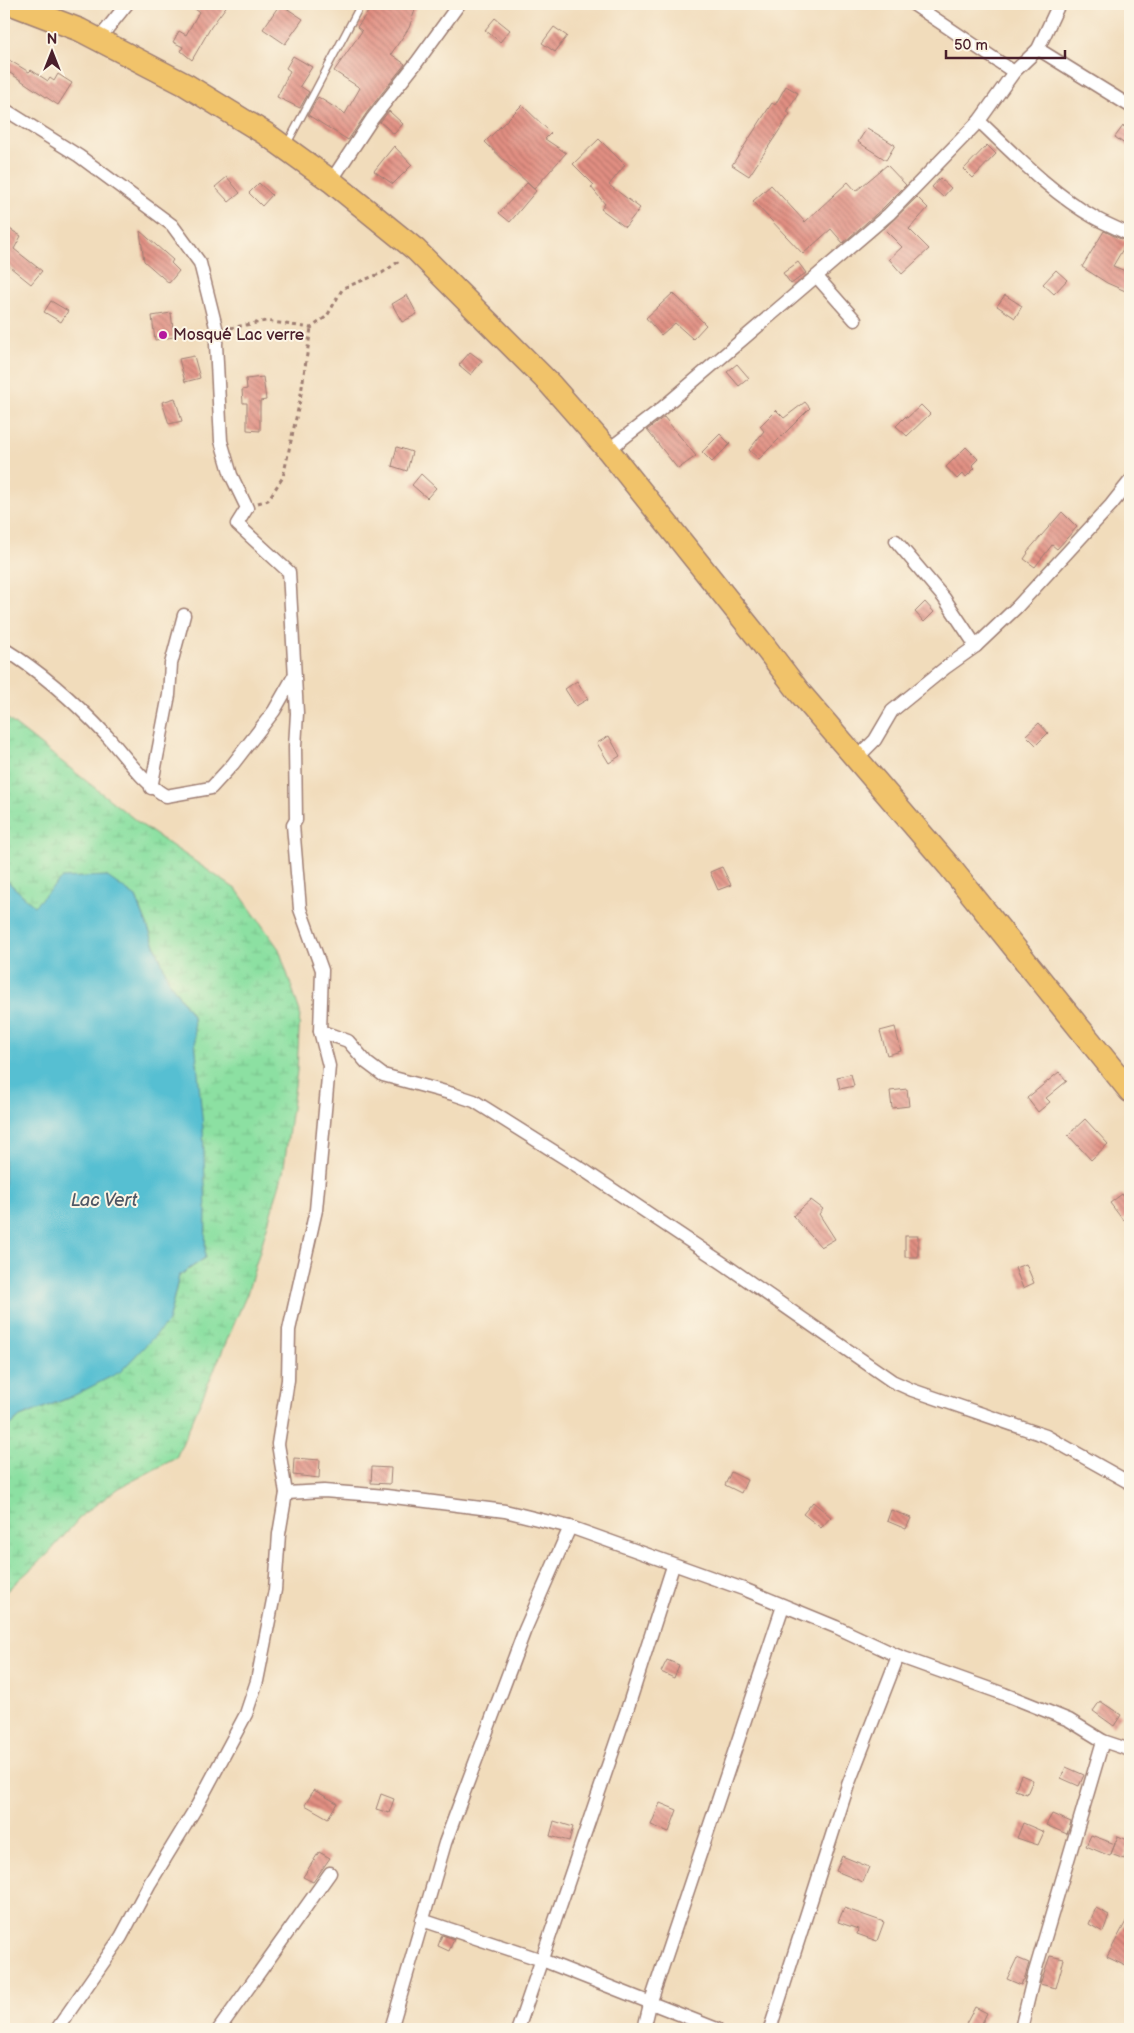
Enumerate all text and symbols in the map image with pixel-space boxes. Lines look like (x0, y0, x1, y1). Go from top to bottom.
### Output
north arrow (28, 28, 78, 78)
scale bar (946, 28, 1065, 60)
text: N (47, 31, 57, 48)
text: 50 m (954, 36, 988, 55)
place label: Mosqué Lac verre (173, 326, 305, 345)
marker: Mosqué Lac verre (157, 329, 169, 341)
water label: Lac Vert (71, 1190, 138, 1211)

